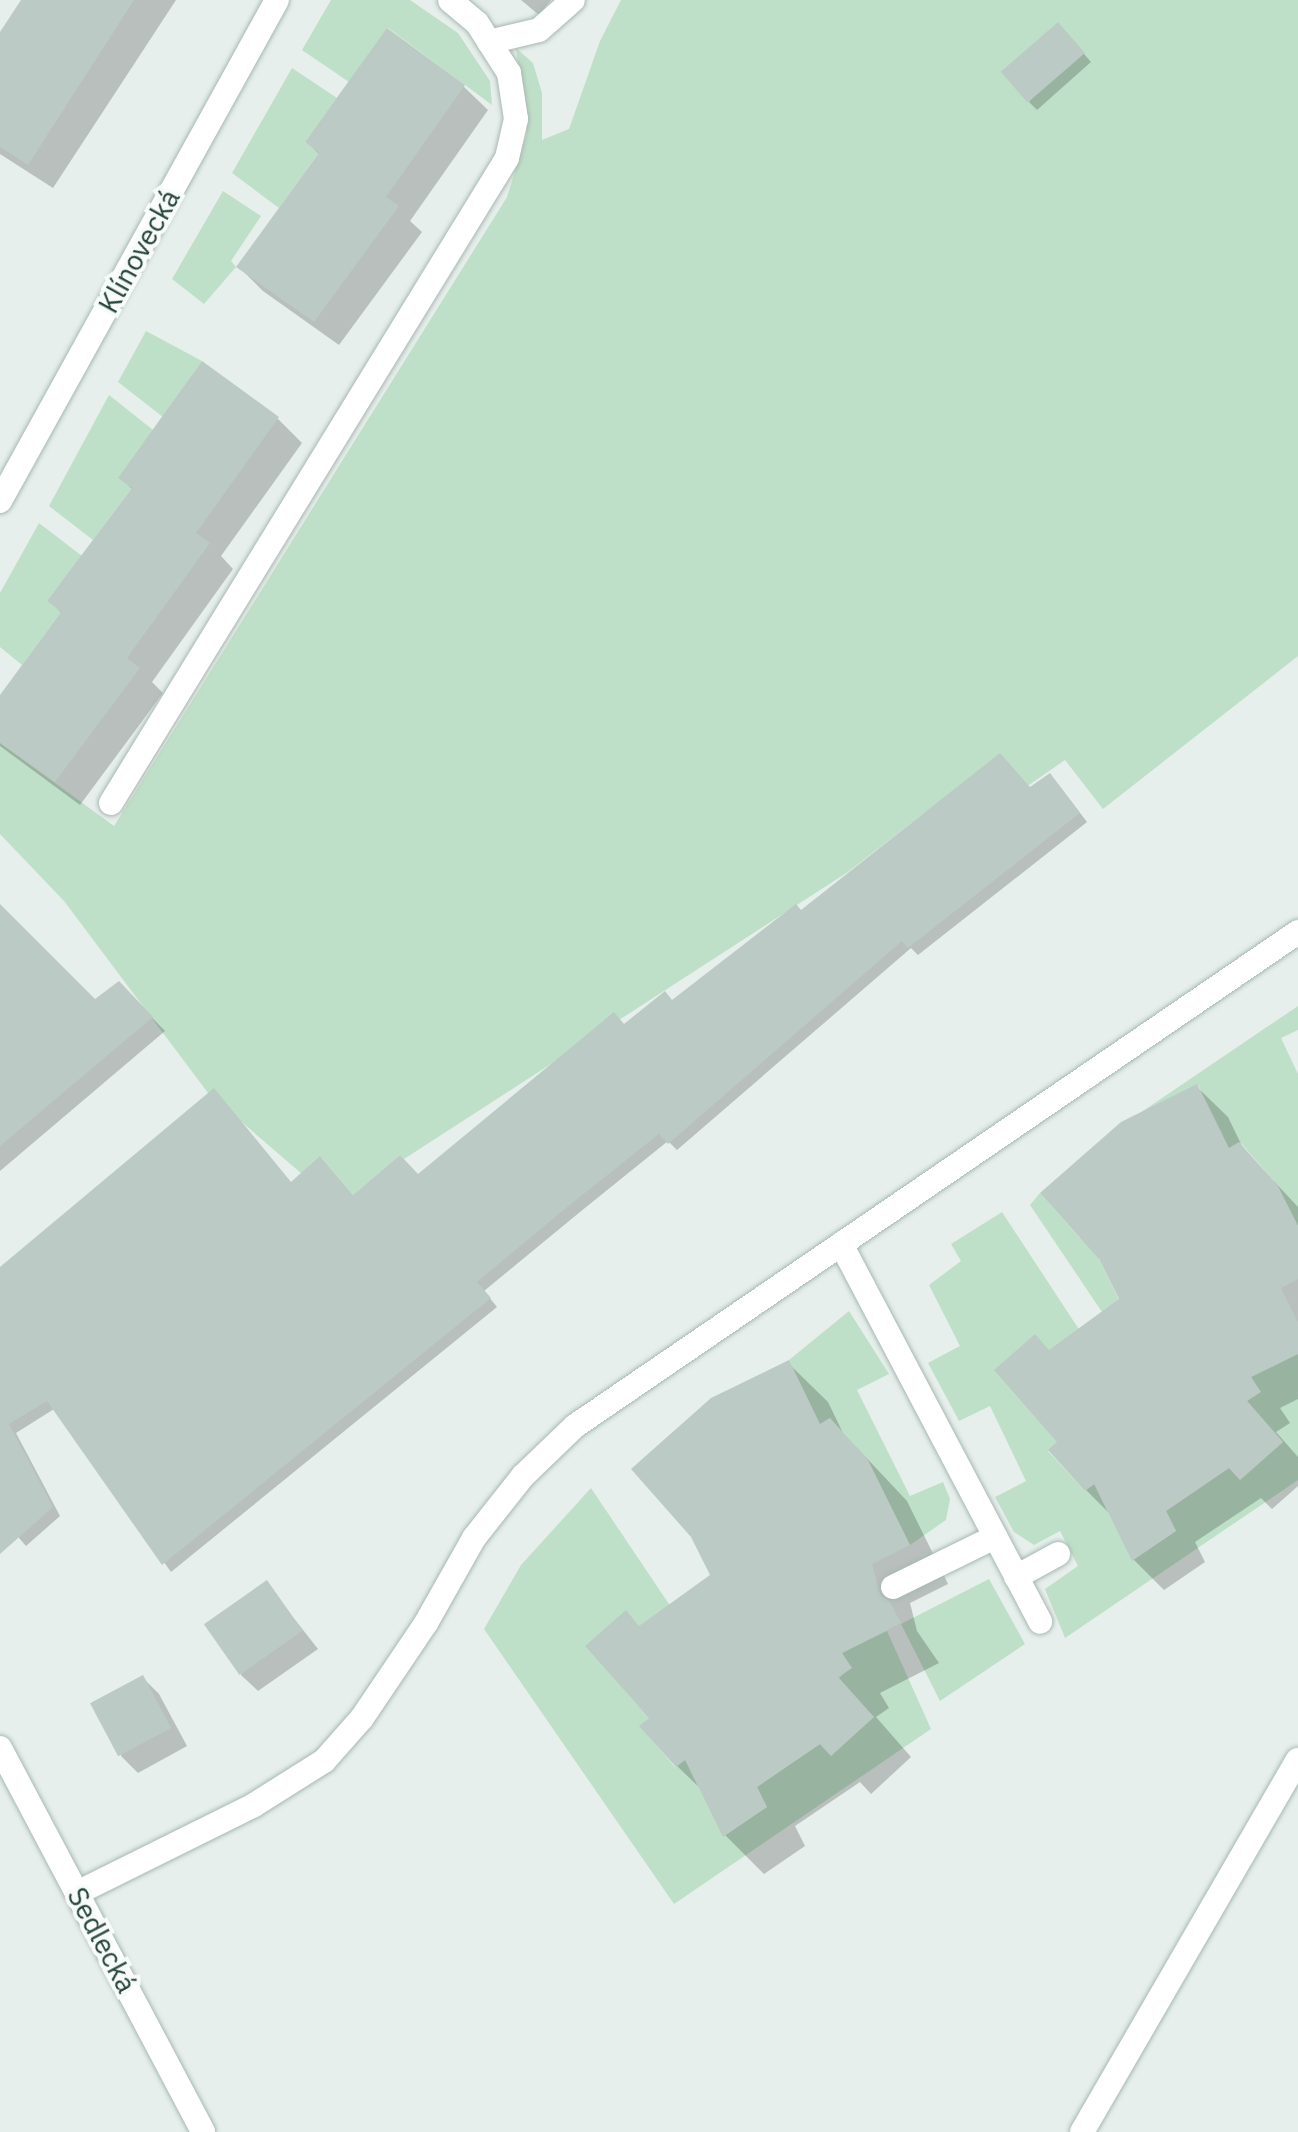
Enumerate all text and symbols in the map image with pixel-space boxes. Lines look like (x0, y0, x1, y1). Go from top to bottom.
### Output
street label: Klínovecká (91, 183, 187, 319)
street label: Sedlecká (60, 1882, 144, 1998)

